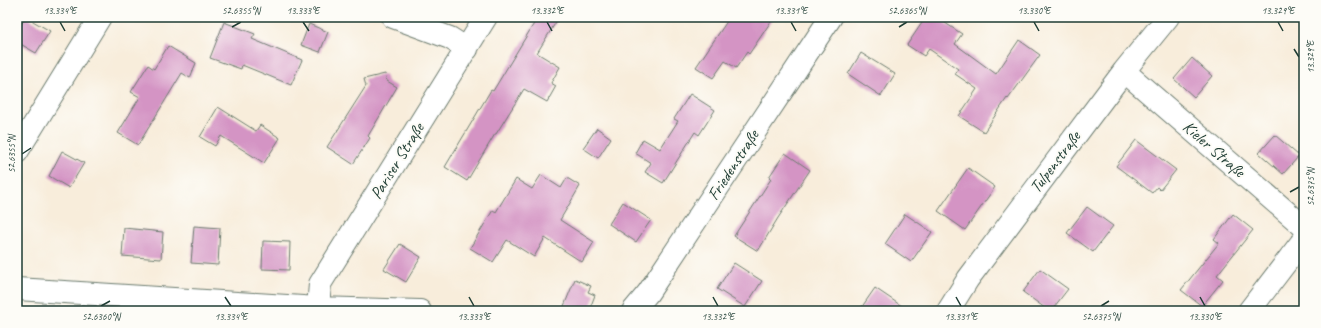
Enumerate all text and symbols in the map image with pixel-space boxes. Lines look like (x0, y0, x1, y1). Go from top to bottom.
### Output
text: 13.334°E (44, 4, 78, 17)
text: 52.6355°N (222, 4, 262, 17)
text: 13.333°E (287, 4, 321, 17)
text: 13.332°E (531, 4, 565, 17)
text: 13.331°E (775, 4, 809, 17)
text: 52.6365°N (888, 4, 928, 17)
text: 13.330°E (1018, 4, 1052, 17)
text: 13.329°E (1262, 4, 1296, 17)
text: 13.329°E (1304, 39, 1317, 73)
street label: Kieler Straße (1179, 116, 1251, 183)
street label: Pariser Straße (365, 118, 429, 203)
street label: Friedenstraße (703, 125, 764, 204)
street label: Tulpenstraße (1025, 126, 1086, 197)
text: 52.6355°N (5, 133, 18, 173)
text: 52.6375°N (1304, 166, 1317, 206)
text: 52.6360°N (82, 310, 122, 323)
text: 13.334°E (215, 310, 249, 323)
text: 13.333°E (458, 310, 492, 323)
text: 13.332°E (702, 310, 736, 323)
text: 13.331°E (945, 310, 979, 323)
text: 52.6375°N (1082, 310, 1122, 323)
text: 13.330°E (1189, 310, 1223, 323)

